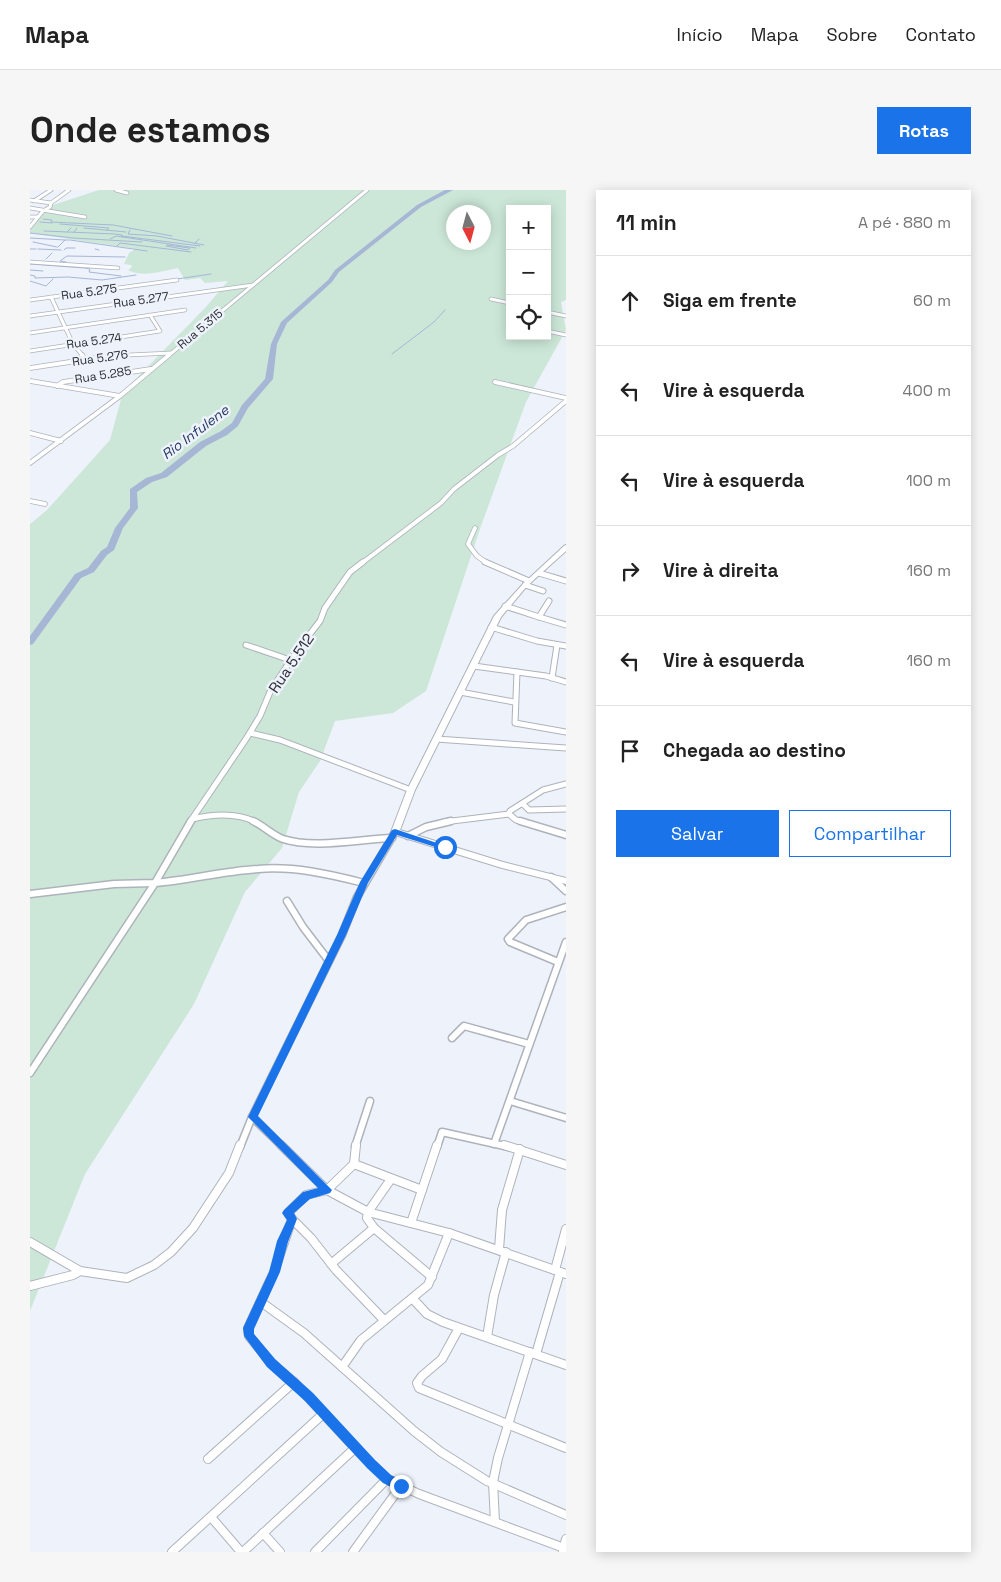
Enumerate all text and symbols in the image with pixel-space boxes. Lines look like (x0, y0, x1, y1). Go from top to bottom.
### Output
text: Mapa (25, 19, 89, 50)
text: Início (677, 23, 723, 46)
text: Mapa (751, 23, 799, 46)
text: Sobre (827, 23, 877, 46)
text: Contato (905, 23, 976, 46)
button: Rotas (877, 107, 971, 154)
text: Onde estamos (30, 108, 271, 152)
north arrow (446, 205, 491, 250)
map controls (506, 205, 551, 340)
button: + (506, 205, 551, 250)
text: 11 min (616, 209, 677, 236)
text: A pé · 880 m (858, 212, 951, 233)
button: − (506, 250, 551, 295)
street label: Rua 5.275 (60, 280, 118, 304)
icon: ahead (616, 287, 644, 315)
street label: Rua 5.277 (112, 288, 170, 312)
text: Siga em frente (663, 288, 797, 313)
text: 60 m (913, 290, 951, 311)
button: locate (506, 295, 551, 340)
street label: Rua 5.315 (174, 305, 226, 353)
street label: Rua 5.274 (65, 329, 123, 353)
street label: Rua 5.276 (71, 346, 129, 370)
street label: Rua 5.285 (74, 363, 132, 387)
icon: left (616, 377, 644, 405)
text: Vire à esquerda (663, 378, 805, 403)
text: 400 m (903, 380, 951, 401)
water label: Rio Infulene (158, 400, 233, 463)
icon: left (616, 467, 644, 495)
text: Vire à esquerda (663, 468, 805, 493)
text: 100 m (906, 470, 951, 491)
icon: right (616, 557, 644, 585)
text: Vire à direita (663, 558, 779, 583)
text: 160 m (906, 560, 951, 581)
street label: Rua 5.512 (264, 630, 318, 696)
icon: left (616, 647, 644, 675)
text: Vire à esquerda (663, 648, 805, 673)
text: 160 m (906, 650, 951, 671)
icon: arrive (616, 737, 644, 765)
text: Chegada ao destino (663, 738, 846, 763)
button: Salvar (616, 810, 779, 857)
button: Compartilhar (789, 810, 951, 857)
route start (434, 836, 457, 859)
route end (390, 1475, 413, 1498)

